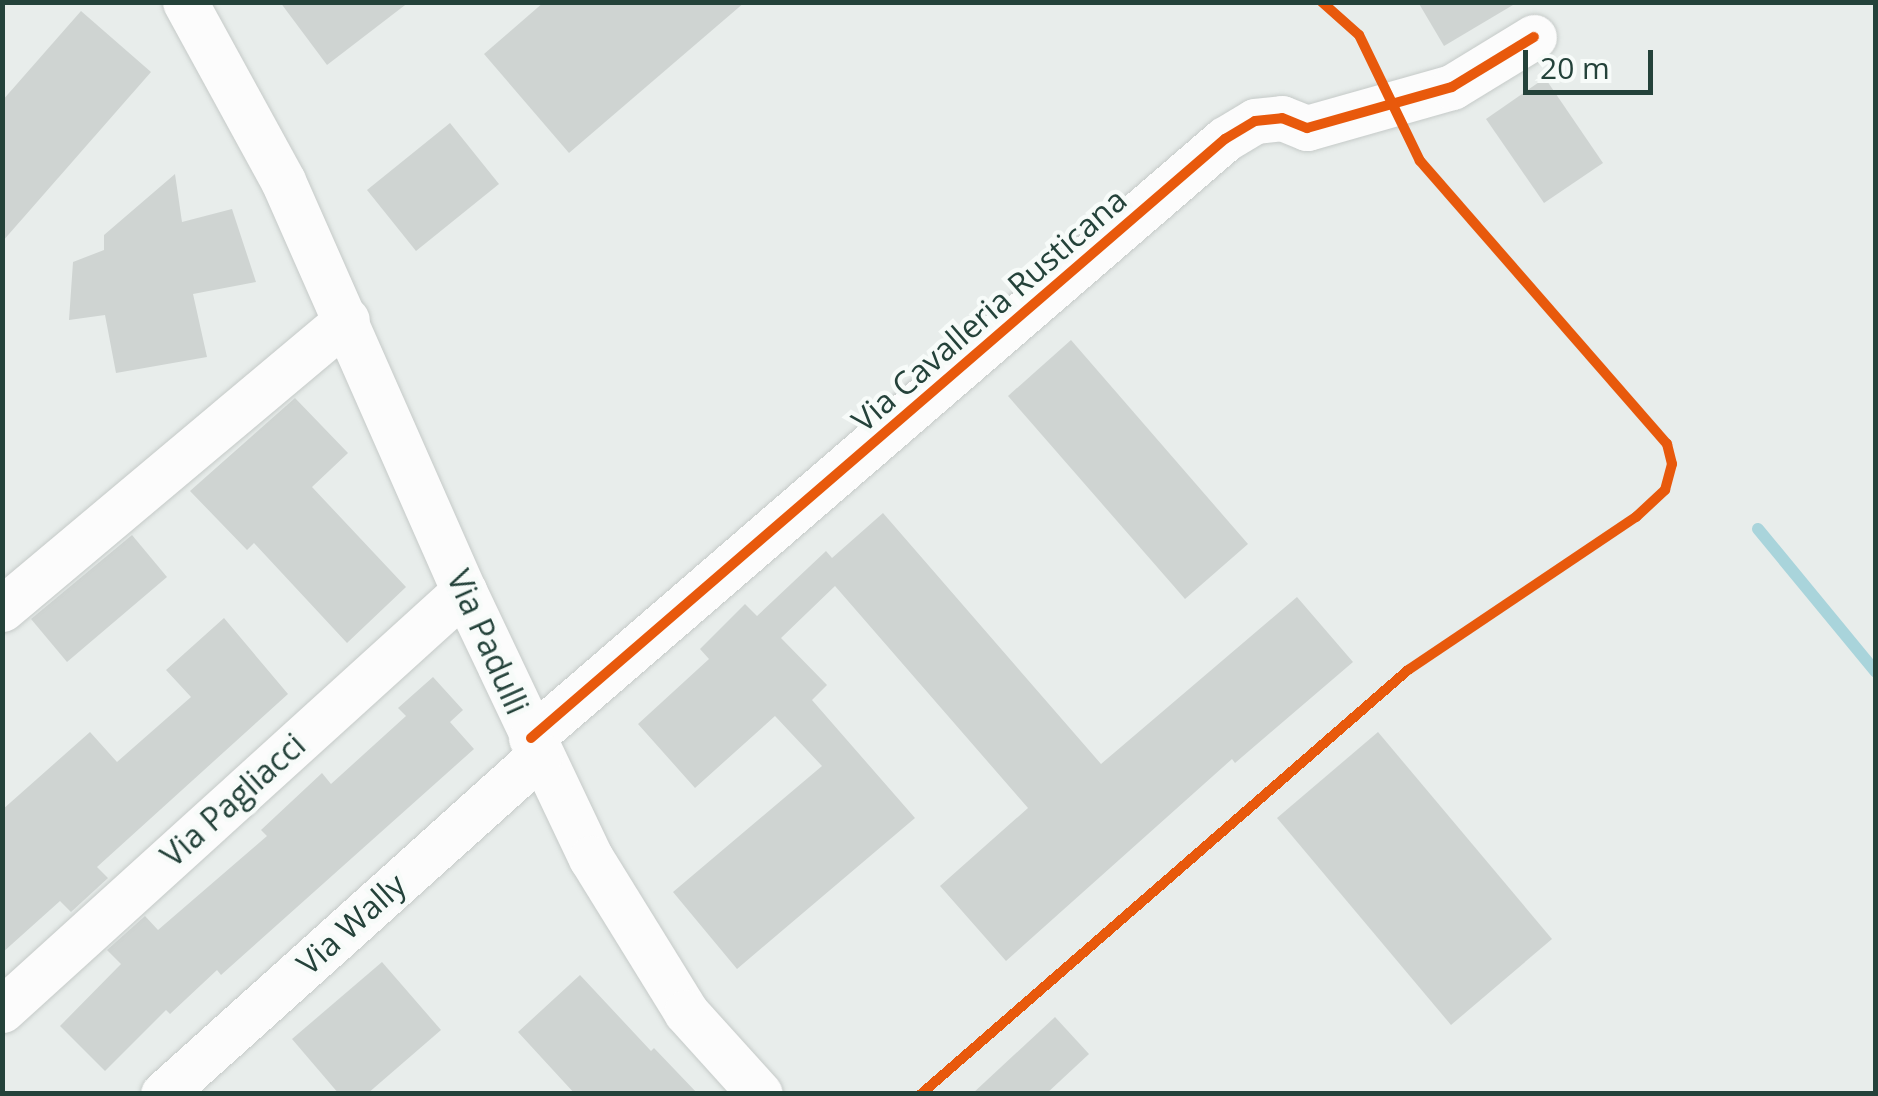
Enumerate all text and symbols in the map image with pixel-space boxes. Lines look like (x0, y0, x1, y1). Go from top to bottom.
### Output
scale bar (1528, 30, 1658, 92)
text: 20 m (1540, 47, 1610, 88)
street label: Via Cavalleria Rusticana (844, 180, 1134, 440)
street label: Via Padulli (439, 564, 537, 720)
street label: Via Pagliacci (153, 725, 313, 875)
street label: Via Wally (289, 865, 413, 983)

